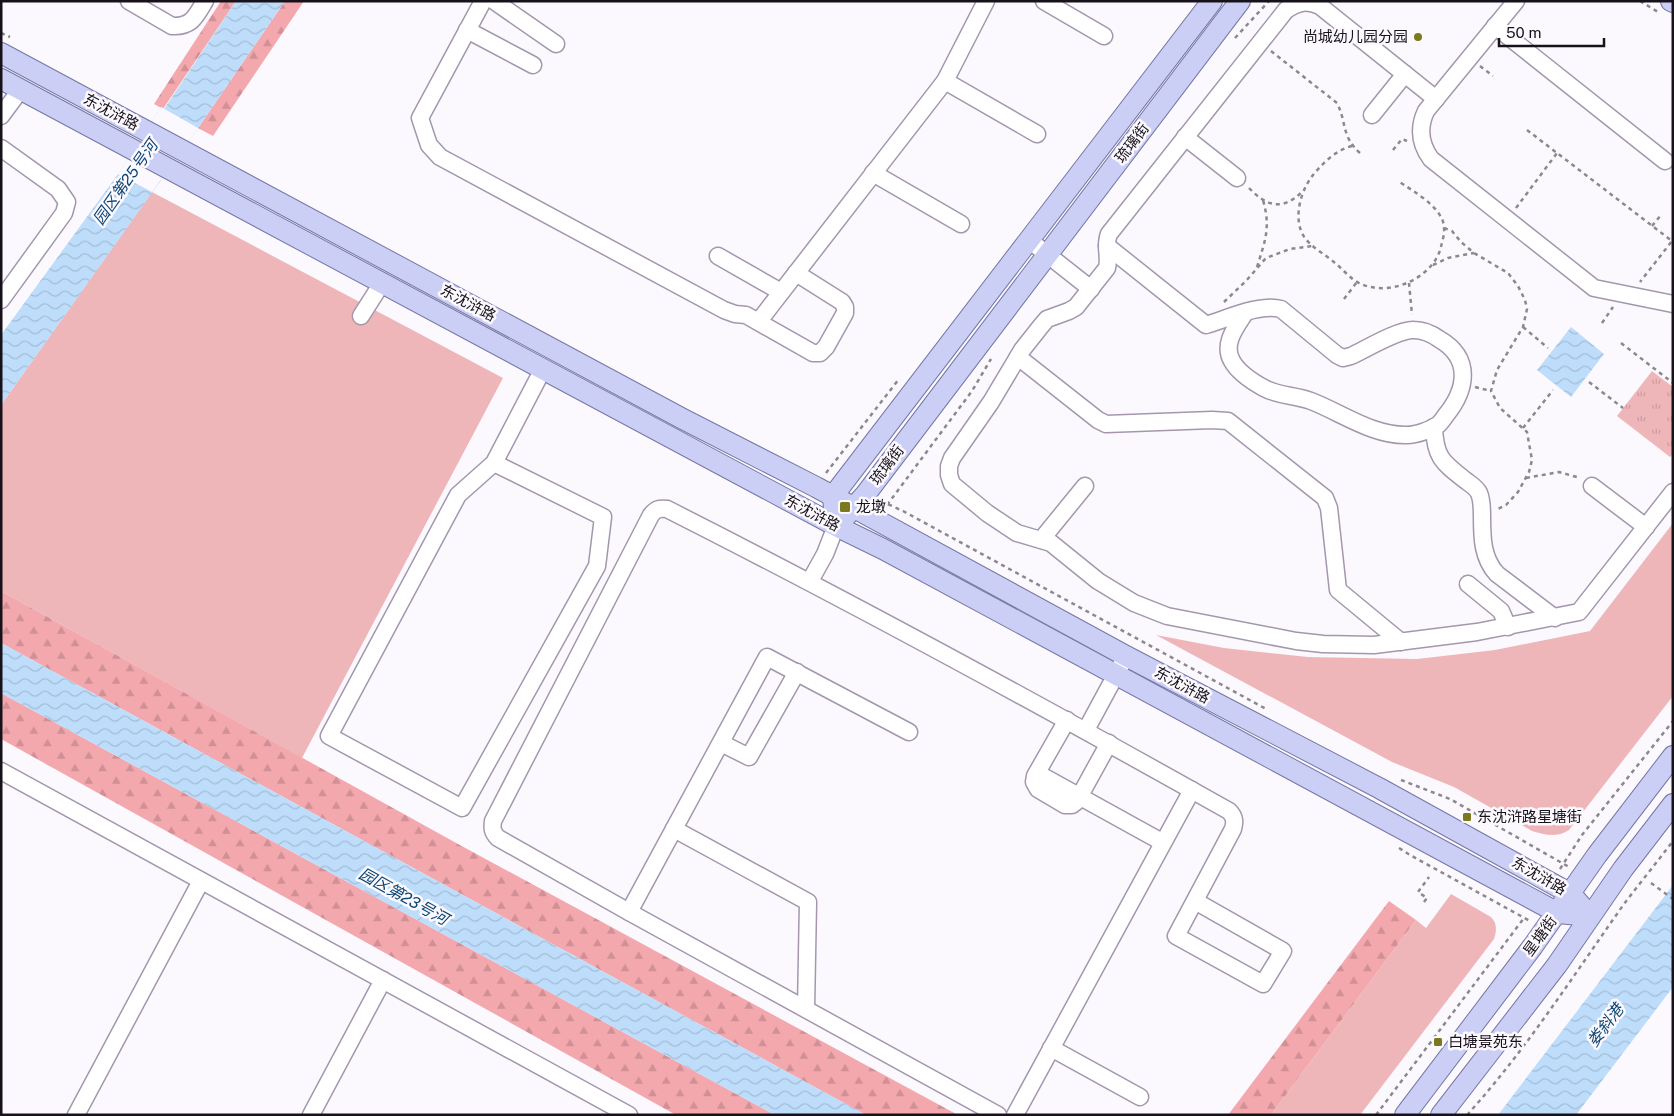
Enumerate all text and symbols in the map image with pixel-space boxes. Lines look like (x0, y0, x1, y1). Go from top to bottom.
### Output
scale bar (1499, 15, 1604, 47)
text: 50 m (1506, 24, 1541, 41)
place label: 尚城幼儿园分园 (1303, 28, 1408, 45)
marker: 尚城幼儿园分园 (1412, 31, 1424, 43)
street label: 东沈浒路 (81, 90, 142, 133)
street label: 琉璃街 (1111, 120, 1152, 166)
water label: 园区第25号河 (89, 134, 163, 228)
street label: 东沈浒路 (438, 281, 499, 324)
street label: 琉璃街 (866, 442, 907, 488)
street label: 东沈浒路 (782, 491, 843, 534)
place label: 龙墩 (856, 498, 886, 515)
marker: 龙墩 (838, 500, 852, 514)
street label: 东沈浒路 (1152, 663, 1213, 706)
place label: 东沈浒路星塘街 (1477, 808, 1582, 825)
marker: 东沈浒路星塘街 (1461, 811, 1473, 823)
street label: 东沈浒路 (1509, 853, 1569, 898)
water label: 园区第23号河 (356, 864, 454, 930)
street label: 星塘街 (1519, 913, 1560, 959)
water label: 娄斜港 (1583, 999, 1629, 1050)
place label: 白塘景苑东 (1448, 1033, 1523, 1050)
marker: 白塘景苑东 (1432, 1036, 1444, 1048)

